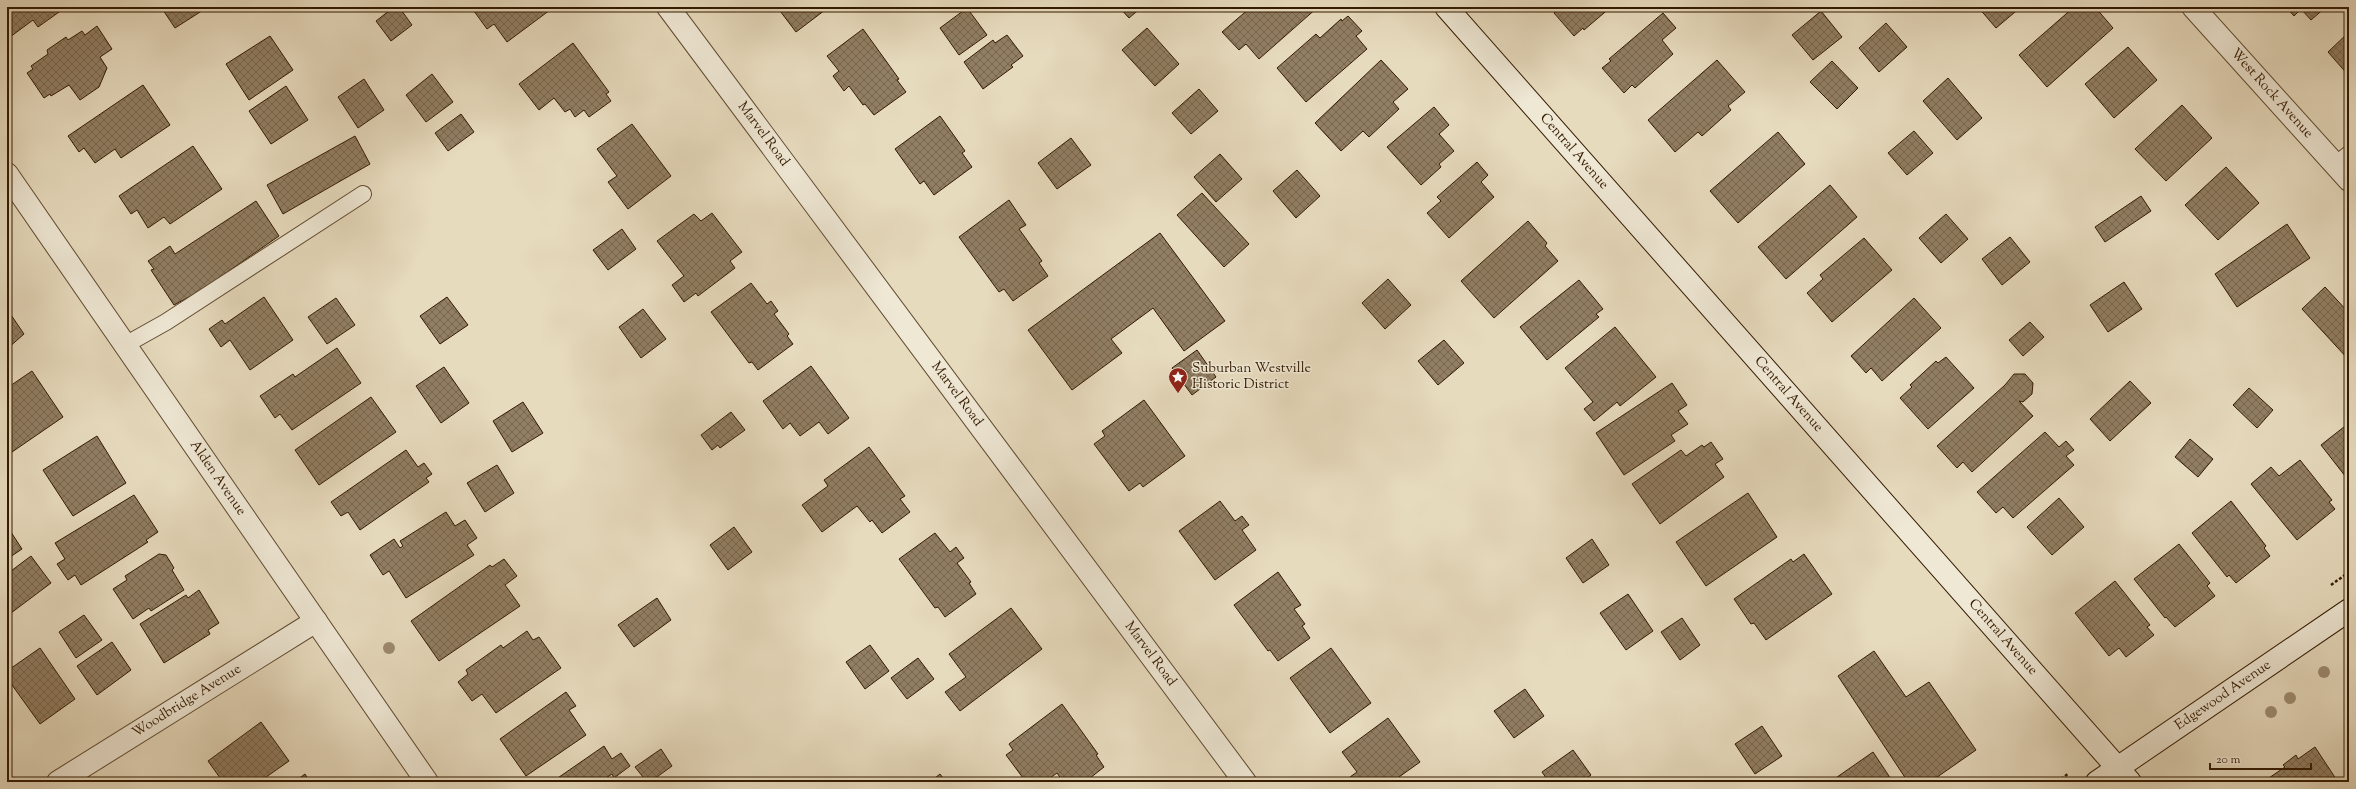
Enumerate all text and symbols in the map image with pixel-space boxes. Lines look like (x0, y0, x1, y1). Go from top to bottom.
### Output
street label: West Rock Avenue (2225, 44, 2317, 143)
street label: Marvel Road (732, 98, 794, 171)
street label: Central Avenue (1535, 109, 1613, 194)
street label: Central Avenue (1749, 352, 1827, 437)
street label: Marvel Road (926, 358, 987, 431)
place label: Suburban Westville Historic District (1192, 359, 1311, 395)
place icon: Suburban Westville Historic District (1167, 366, 1189, 394)
street label: Alden Avenue (184, 437, 250, 520)
street label: Central Avenue (1963, 595, 2042, 680)
street label: Marvel Road (1119, 618, 1181, 691)
street label: Edgewood Avenue (2171, 656, 2275, 736)
street label: Woodbridge Avenue (129, 660, 245, 743)
scale bar (2210, 745, 2311, 771)
text: 20 m (2216, 751, 2241, 769)

